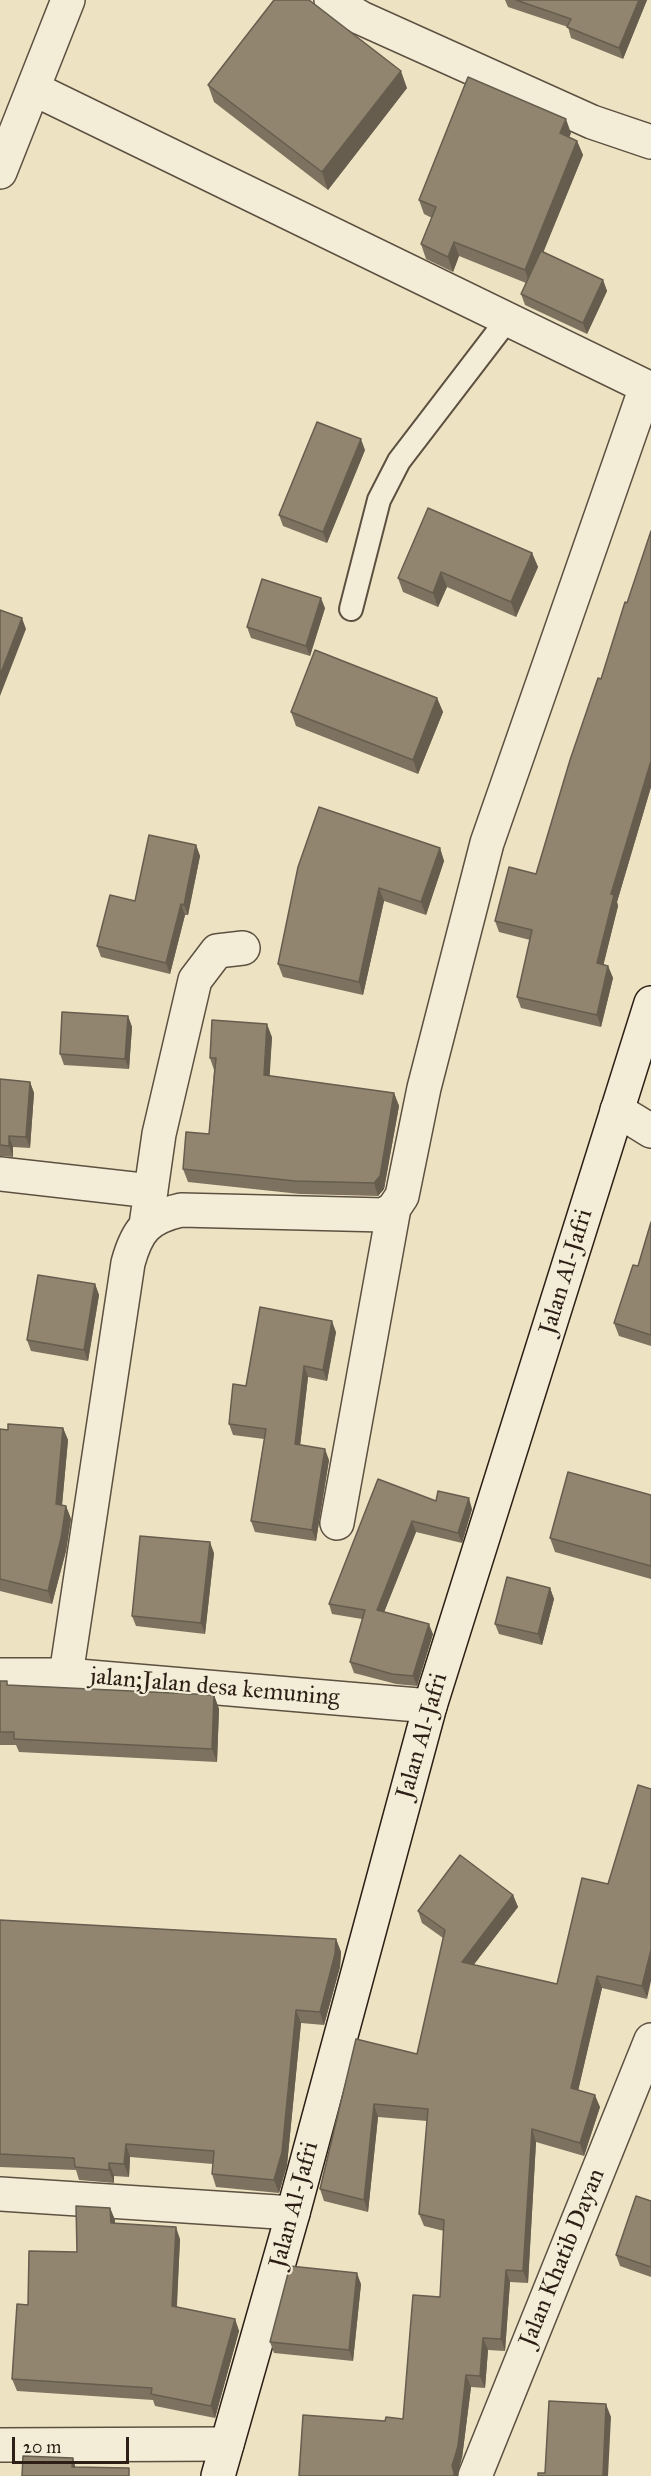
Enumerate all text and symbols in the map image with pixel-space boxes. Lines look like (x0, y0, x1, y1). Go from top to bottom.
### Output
street label: Jalan Al-Jafri (534, 1206, 600, 1338)
street label: jalan;Jalan desa kemuning (89, 1663, 341, 1713)
street label: Jalan Al-Jafri (391, 1670, 455, 1802)
street label: Jalan Al-Jafri (264, 2139, 326, 2271)
street label: Jalan Khatib Dayan (514, 2165, 612, 2351)
scale bar (15, 2425, 132, 2463)
text: 20 m (23, 2436, 61, 2458)

